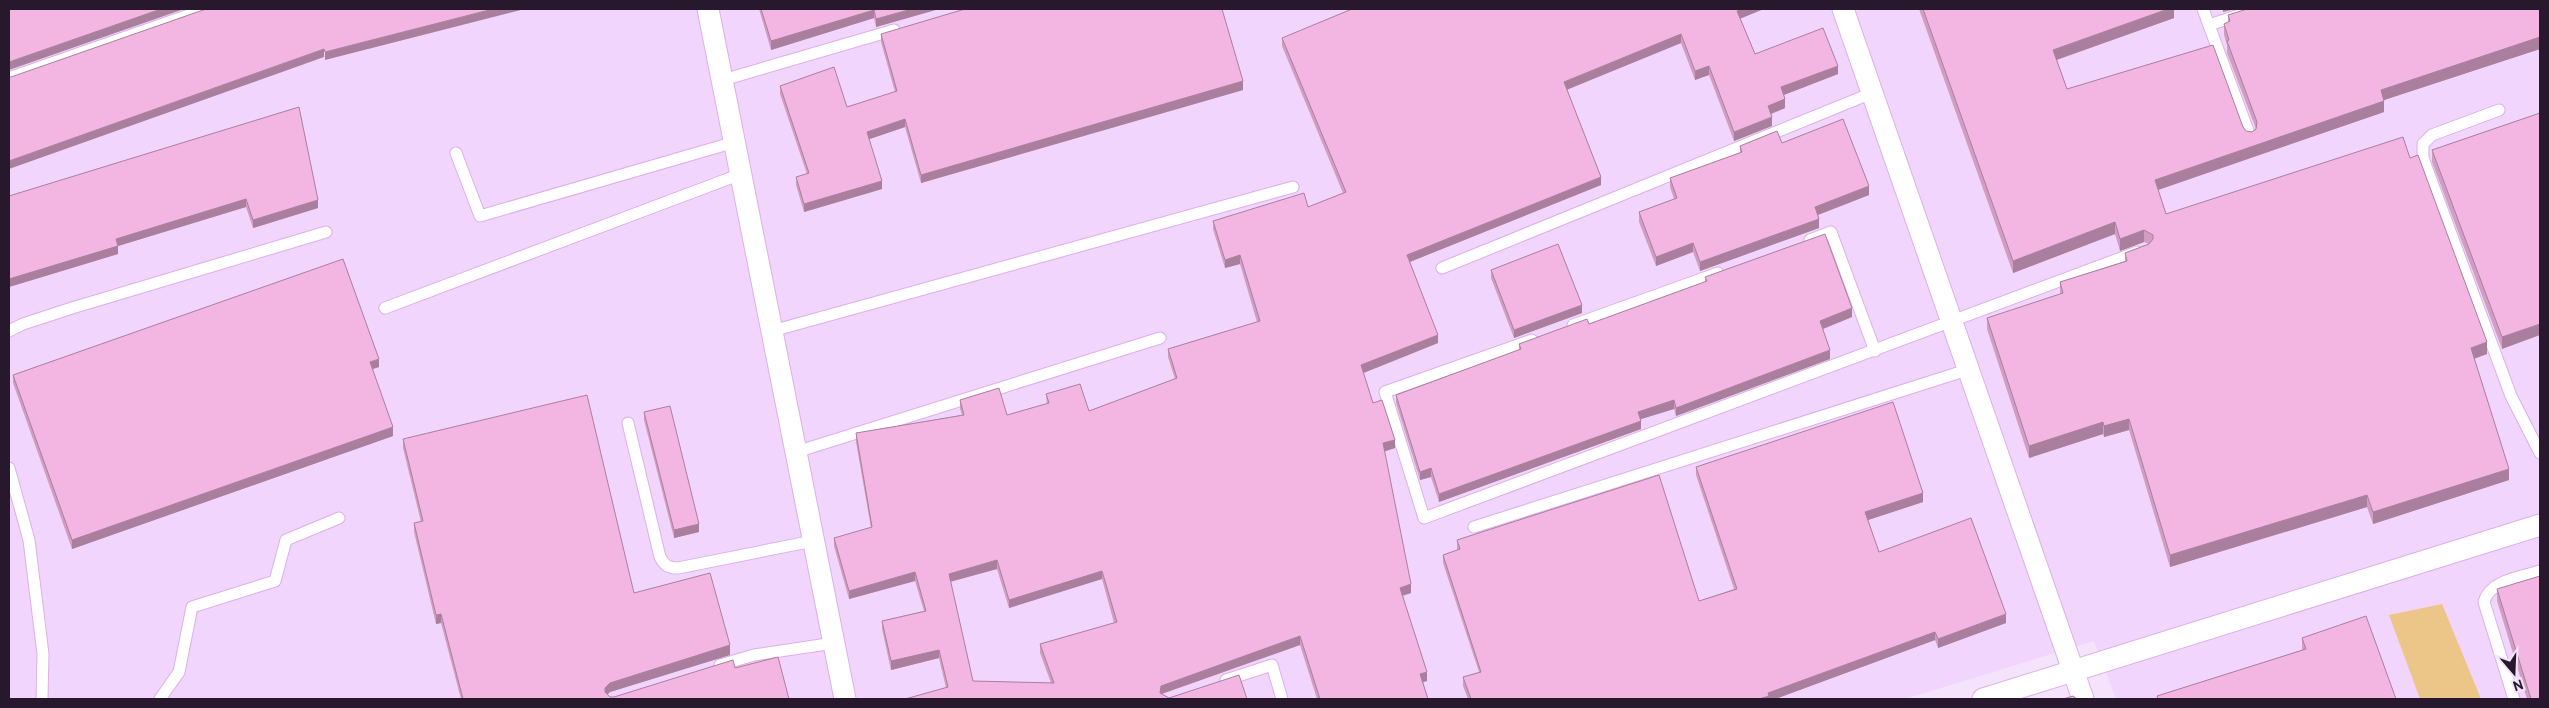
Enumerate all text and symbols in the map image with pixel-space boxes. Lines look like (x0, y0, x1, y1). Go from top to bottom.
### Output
north arrow (2489, 648, 2539, 698)
text: N (2510, 674, 2525, 694)

